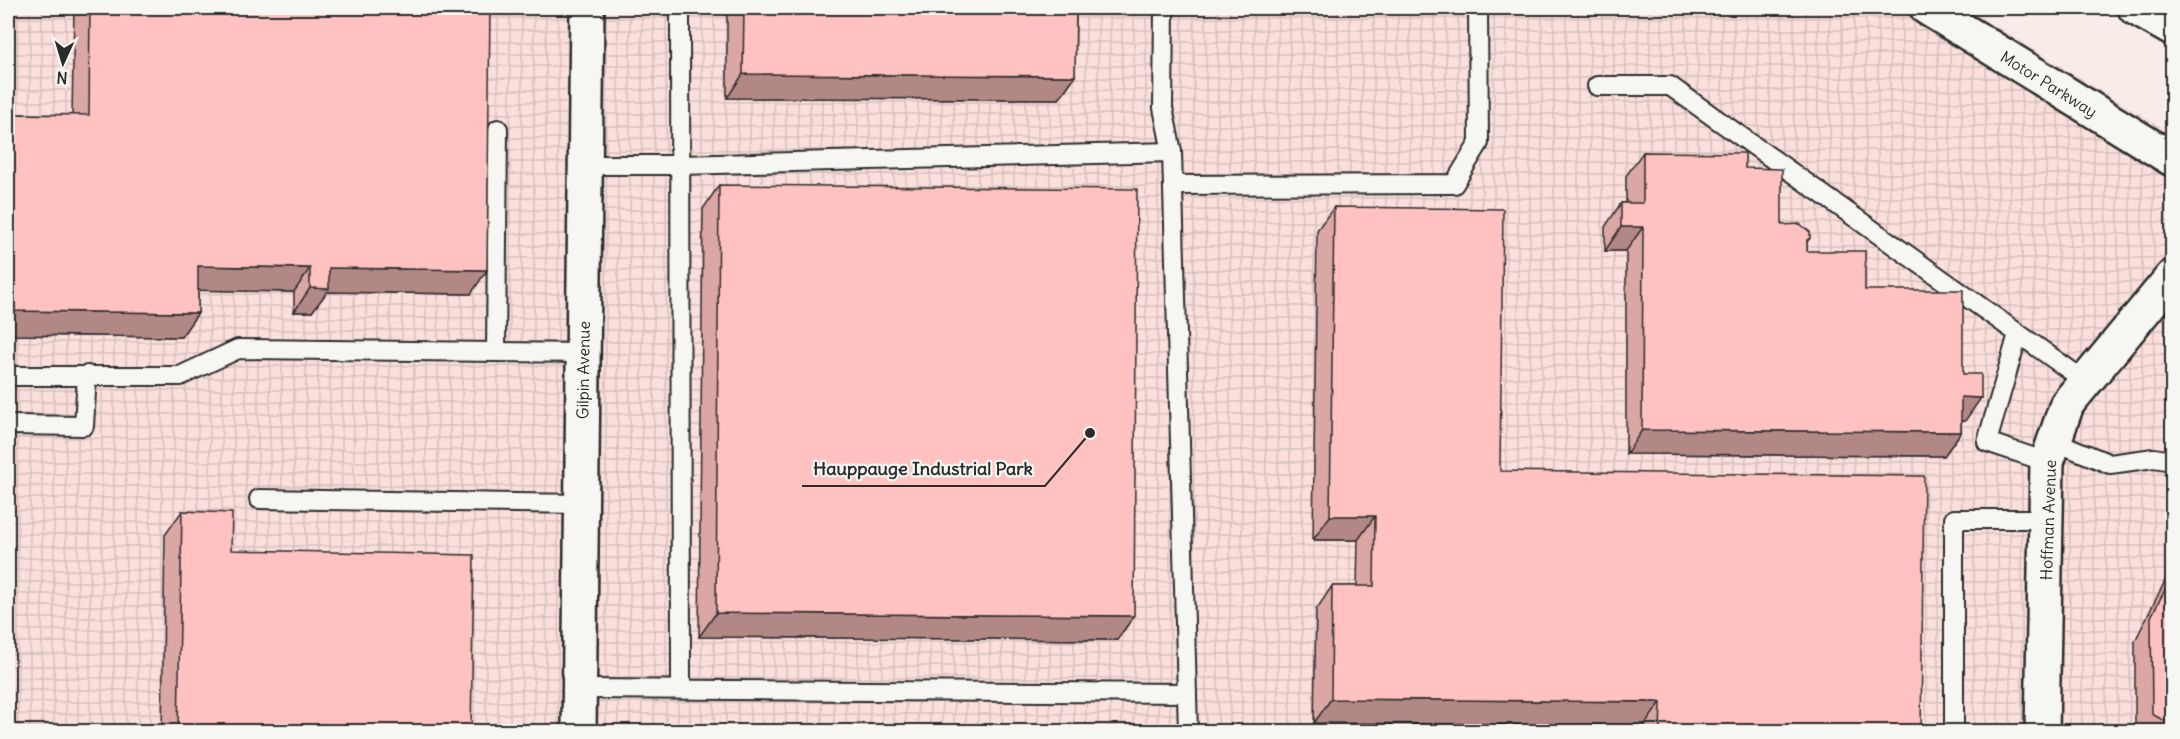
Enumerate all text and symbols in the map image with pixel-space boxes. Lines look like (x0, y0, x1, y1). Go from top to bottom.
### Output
north arrow (33, 33, 93, 93)
street label: Motor Parkway (1997, 46, 2101, 122)
text: N (56, 68, 68, 88)
street label: Gilpin Avenue (572, 321, 594, 419)
callout: Hauppauge Industrial Park (802, 450, 1045, 486)
text: Hauppauge Industrial Park (813, 457, 1033, 480)
street label: Hoffman Avenue (2036, 459, 2060, 581)

